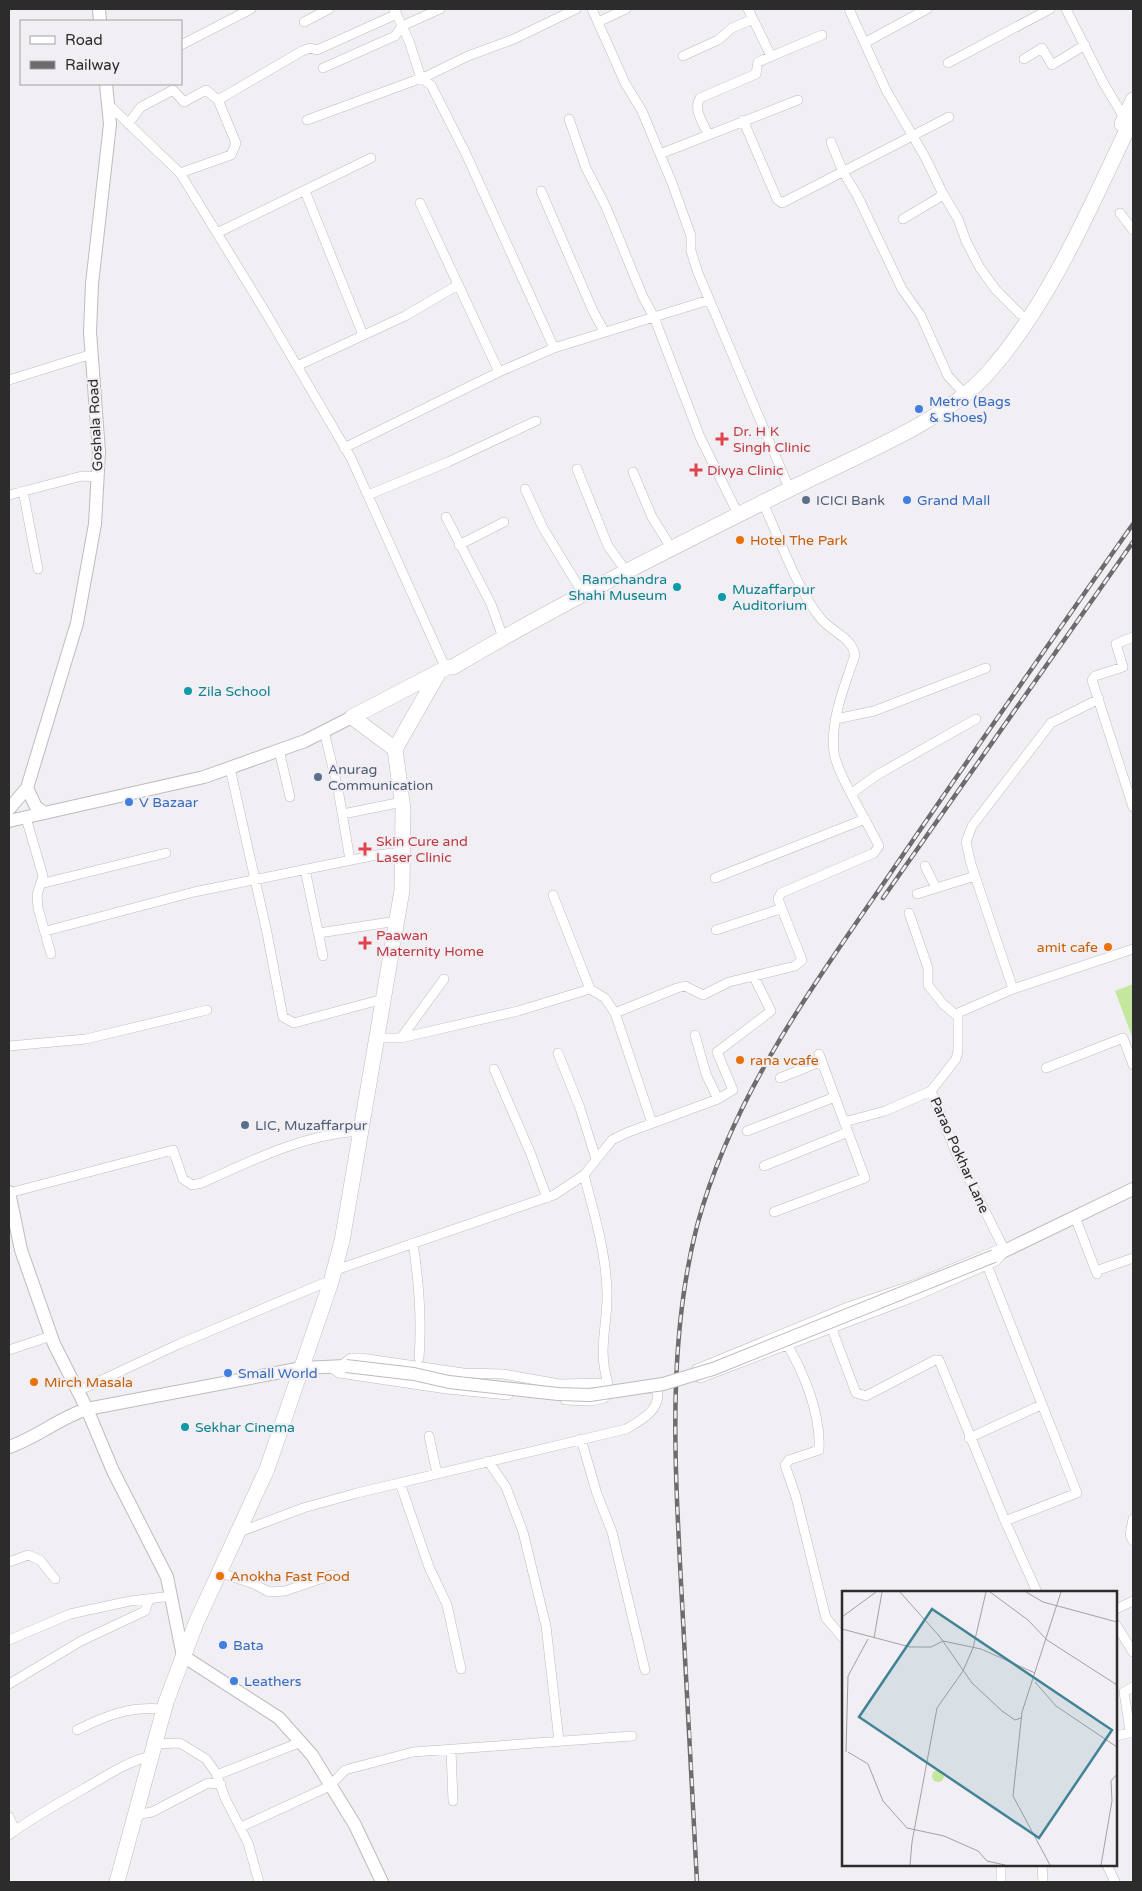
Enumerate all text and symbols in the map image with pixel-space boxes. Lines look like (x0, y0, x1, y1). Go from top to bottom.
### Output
legend (20, 20, 182, 85)
text: Road (65, 31, 103, 49)
text: Railway (65, 56, 120, 74)
street label: Goshala Road (85, 378, 106, 472)
place label: Metro (Bags & Shoes) (929, 393, 1011, 426)
marker: Metro (Bags & Shoes) (913, 403, 925, 415)
place label: Dr. H K Singh Clinic (733, 423, 811, 456)
marker: Dr. H K Singh Clinic (715, 432, 729, 446)
place label: Divya Clinic (707, 462, 783, 479)
marker: Divya Clinic (689, 463, 703, 477)
place label: ICICI Bank (816, 492, 885, 509)
place label: Grand Mall (917, 492, 990, 509)
marker: ICICI Bank (800, 494, 812, 506)
marker: Grand Mall (901, 494, 913, 506)
place label: Hotel The Park (750, 532, 848, 549)
marker: Hotel The Park (734, 534, 746, 546)
place label: Ramchandra Shahi Museum (569, 571, 667, 604)
marker: Ramchandra Shahi Museum (671, 581, 683, 593)
place label: Muzaffarpur Auditorium (732, 581, 816, 614)
marker: Muzaffarpur Auditorium (716, 591, 728, 603)
place label: Zila School (198, 683, 271, 700)
marker: Zila School (182, 685, 194, 697)
place label: Anurag Communication (328, 761, 433, 794)
marker: Anurag Communication (312, 771, 324, 783)
place label: V Bazaar (139, 794, 199, 811)
marker: V Bazaar (123, 796, 135, 808)
place label: Skin Cure and Laser Clinic (376, 833, 468, 866)
marker: Skin Cure and Laser Clinic (358, 842, 372, 856)
place label: Paawan Maternity Home (376, 927, 484, 960)
marker: Paawan Maternity Home (358, 936, 372, 950)
place label: amit cafe (1037, 939, 1098, 956)
marker: amit cafe (1102, 941, 1114, 953)
place label: rana vcafe (750, 1052, 819, 1069)
marker: rana vcafe (734, 1054, 746, 1066)
street label: Parao Pokhar Lane (926, 1094, 993, 1216)
place label: LIC, Muzaffarpur (255, 1117, 368, 1134)
marker: LIC, Muzaffarpur (239, 1119, 251, 1131)
place label: Small World (238, 1365, 318, 1382)
marker: Small World (222, 1367, 234, 1379)
place label: Mirch Masala (44, 1374, 133, 1391)
marker: Mirch Masala (28, 1376, 40, 1388)
place label: Sekhar Cinema (195, 1419, 295, 1436)
marker: Sekhar Cinema (179, 1421, 191, 1433)
place label: Anokha Fast Food (230, 1568, 350, 1585)
marker: Anokha Fast Food (214, 1570, 226, 1582)
inset map (842, 1591, 1117, 1866)
place label: Bata (233, 1637, 264, 1654)
marker: Bata (217, 1639, 229, 1651)
place label: Leathers (244, 1673, 302, 1690)
marker: Leathers (228, 1675, 240, 1687)

